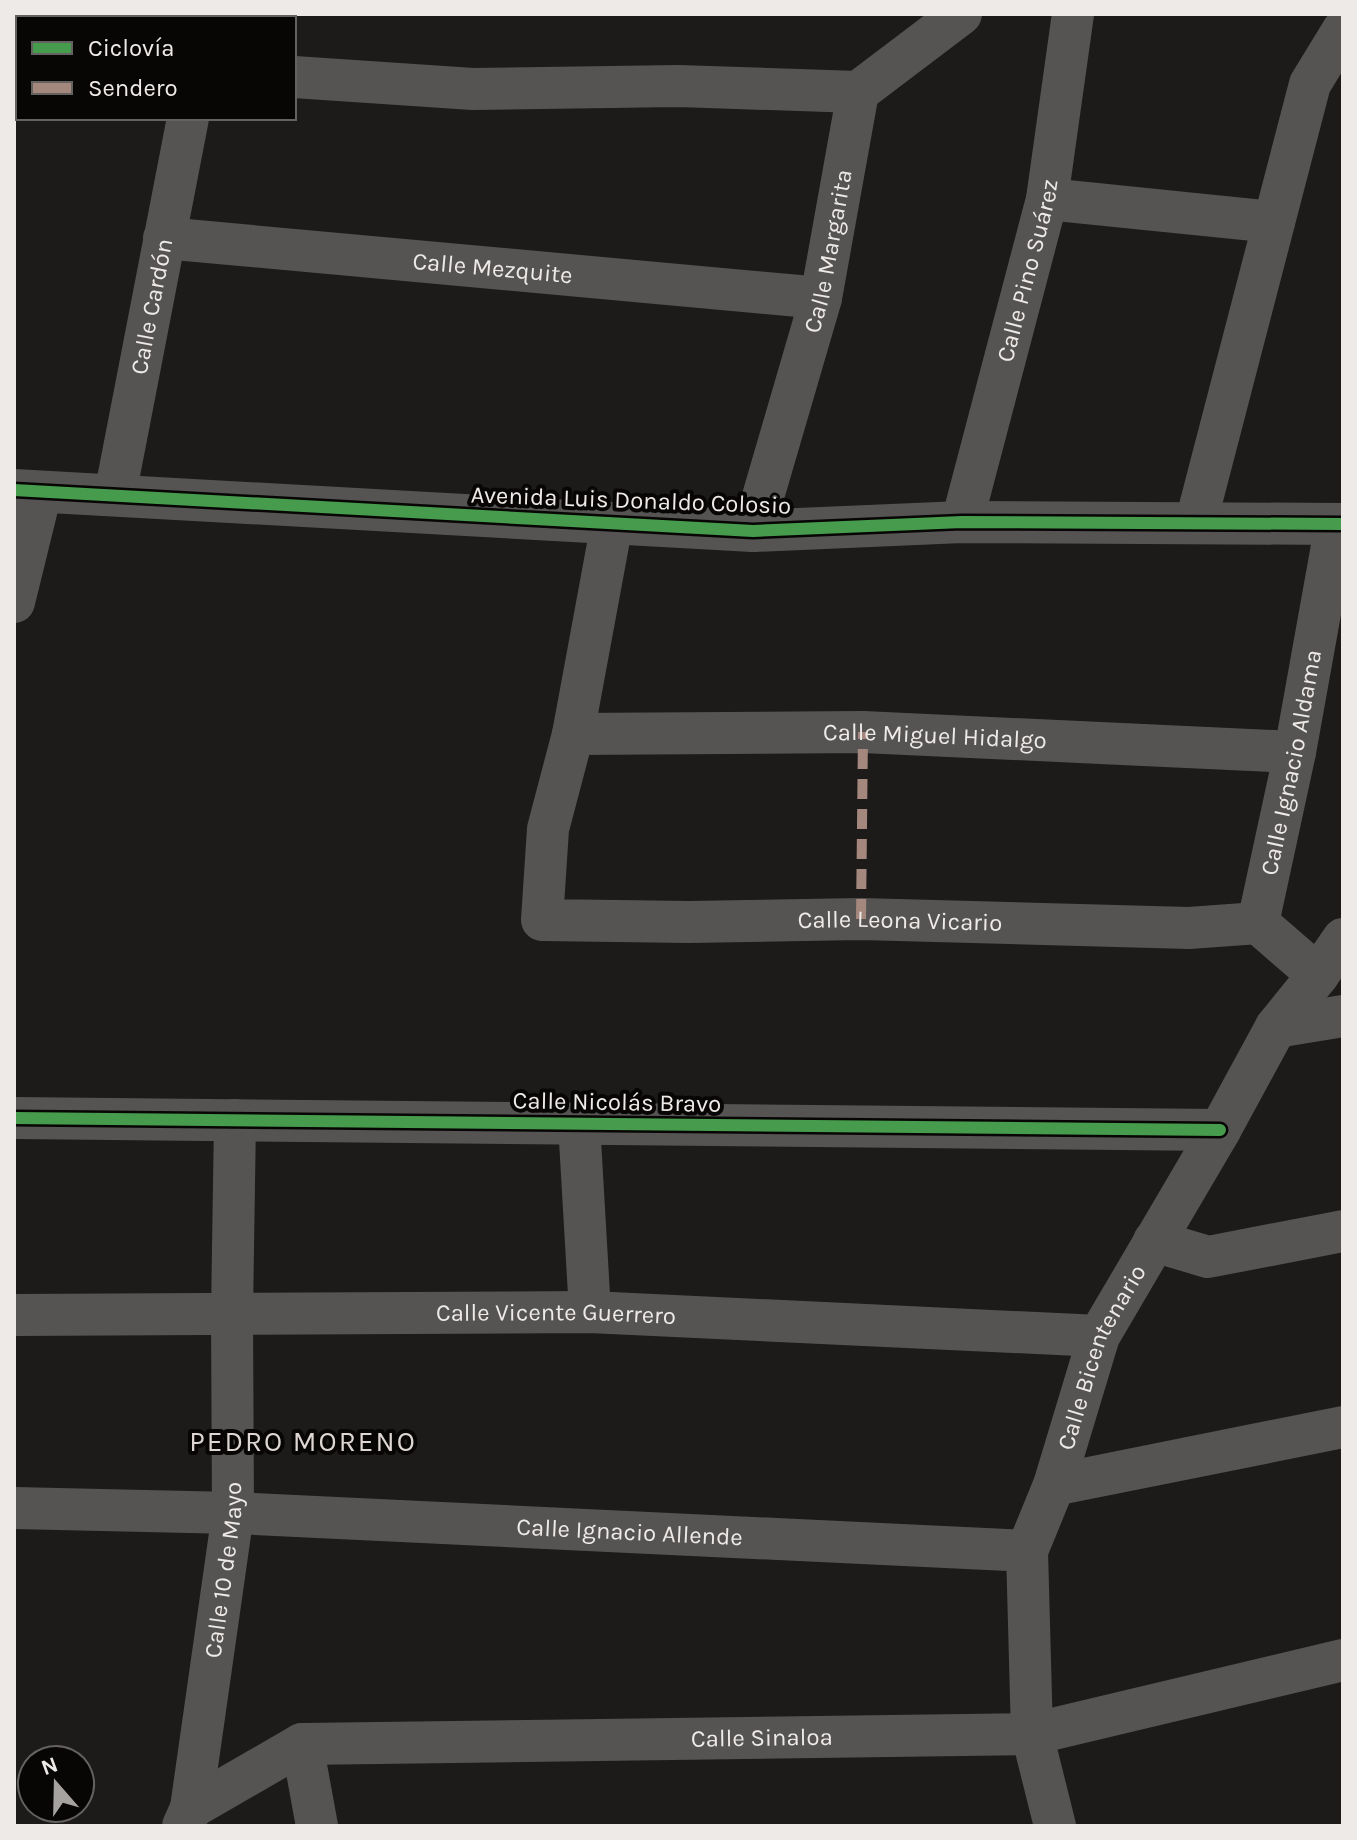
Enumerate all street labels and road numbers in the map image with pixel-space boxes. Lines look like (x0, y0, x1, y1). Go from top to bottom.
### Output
street label: Calle Margarita (798, 167, 858, 336)
street label: Calle Pino Suárez (991, 177, 1064, 365)
street label: Calle Cardón (125, 236, 178, 377)
street label: Calle Mezquite (411, 247, 574, 289)
street label: Avenida Luis Donaldo Colosio (470, 480, 792, 520)
street label: Calle Ignacio Aldama (1255, 647, 1327, 878)
street label: Calle Miguel Hidalgo (823, 718, 1047, 754)
street label: Calle Leona Vicario (797, 905, 1003, 937)
street label: Calle Nicolás Bravo (512, 1086, 722, 1118)
street label: Calle Bicentenario (1051, 1259, 1152, 1453)
street label: Calle Vicente Guerrero (436, 1298, 677, 1330)
street label: Calle 10 de Mayo (199, 1482, 247, 1660)
street label: Calle Ignacio Allende (516, 1513, 743, 1551)
street label: Calle Sinaloa (691, 1723, 833, 1753)

